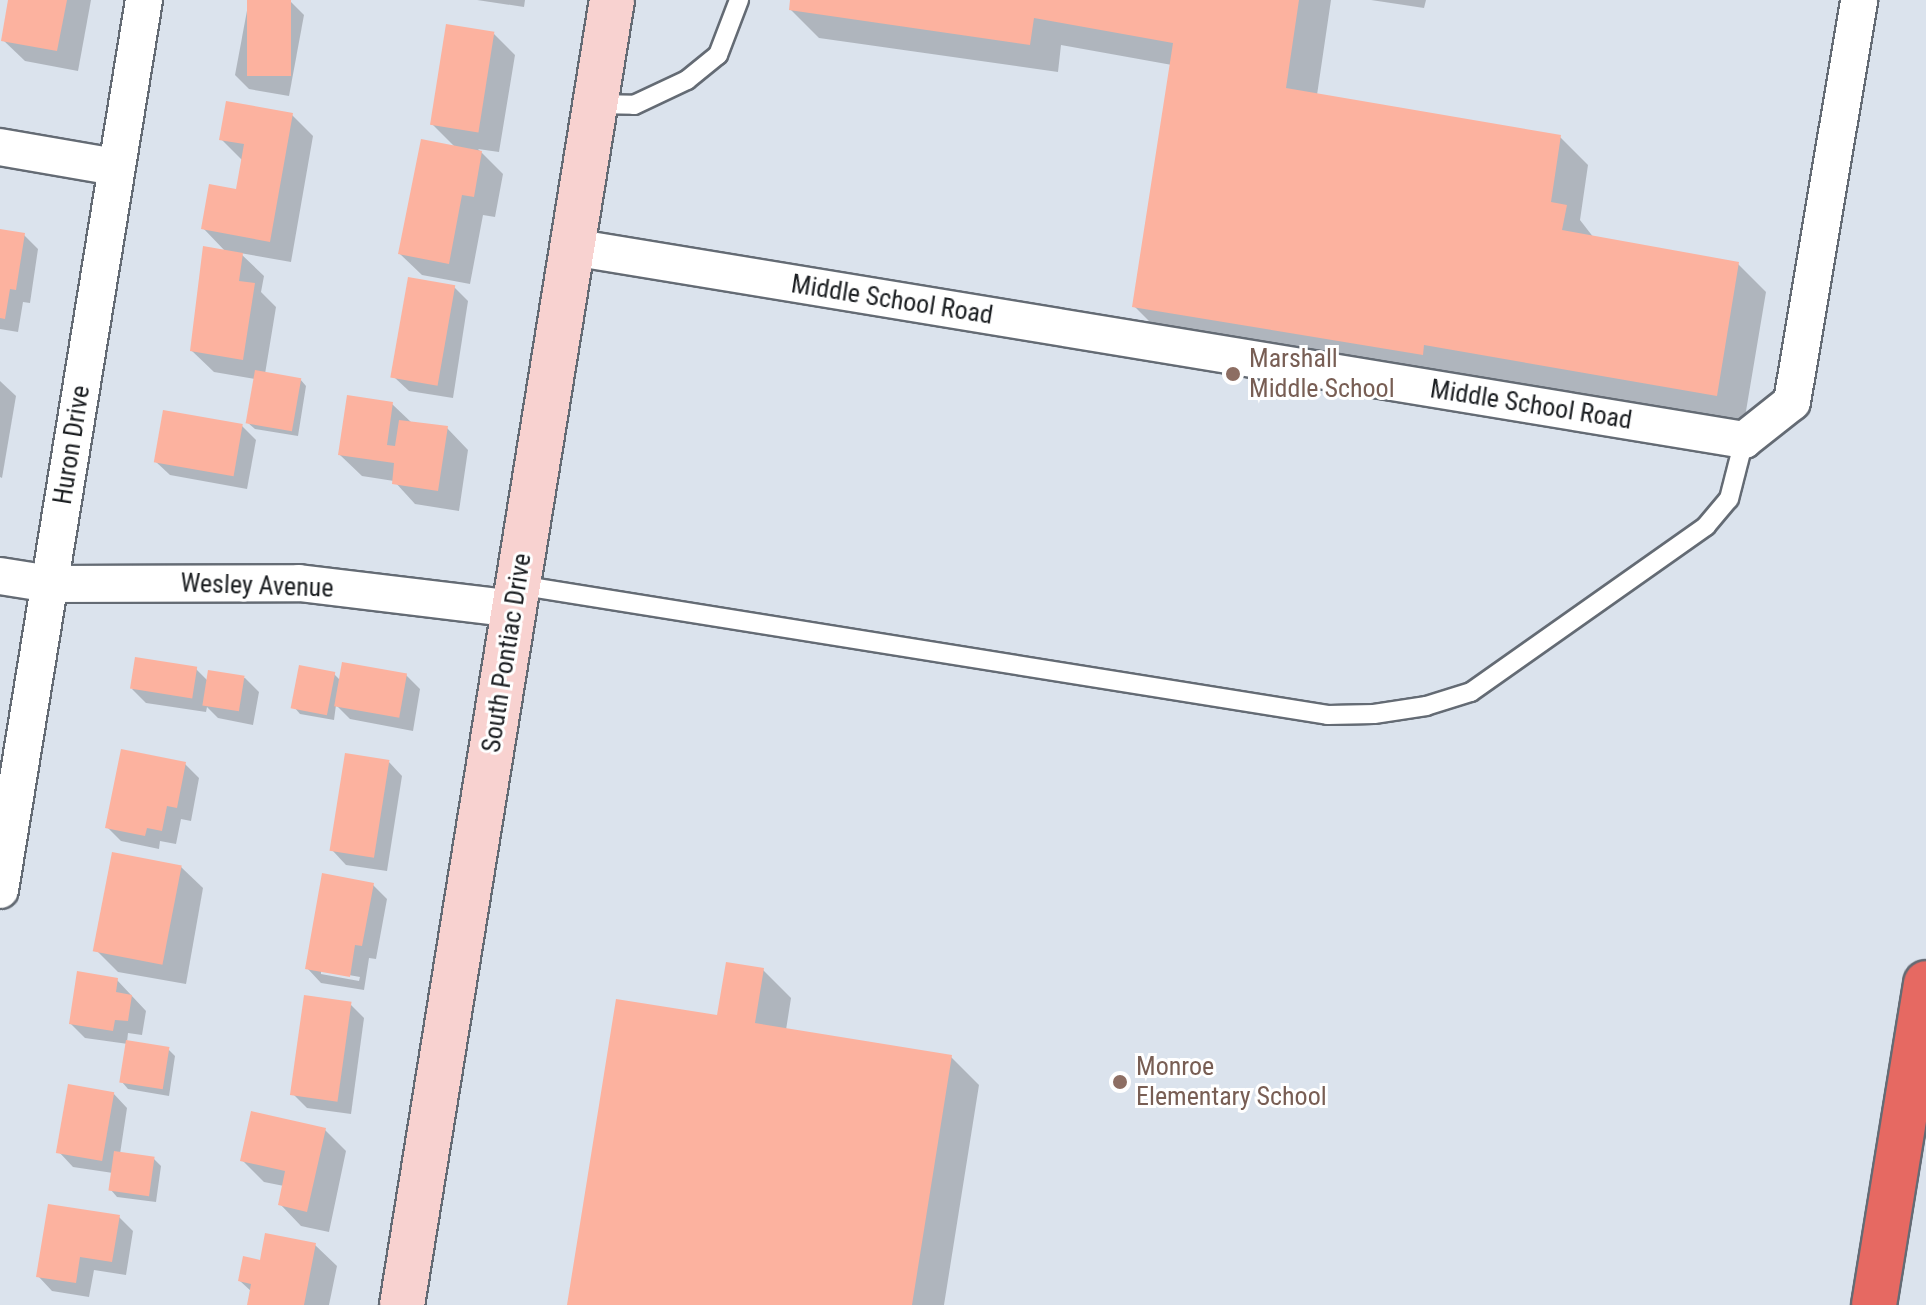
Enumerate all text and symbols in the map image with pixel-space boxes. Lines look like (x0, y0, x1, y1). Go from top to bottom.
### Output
street label: Middle School Road (789, 269, 995, 331)
place label: Marshall Middle School (1249, 343, 1395, 404)
marker: Marshall Middle School (1224, 365, 1242, 383)
street label: Middle School Road (1428, 374, 1634, 436)
street label: Huron Drive (47, 383, 97, 507)
street label: South Pontiac Drive (476, 551, 538, 755)
street label: Wesley Avenue (180, 568, 334, 604)
place label: Monroe Elementary School (1136, 1051, 1327, 1112)
marker: Monroe Elementary School (1111, 1073, 1129, 1091)

